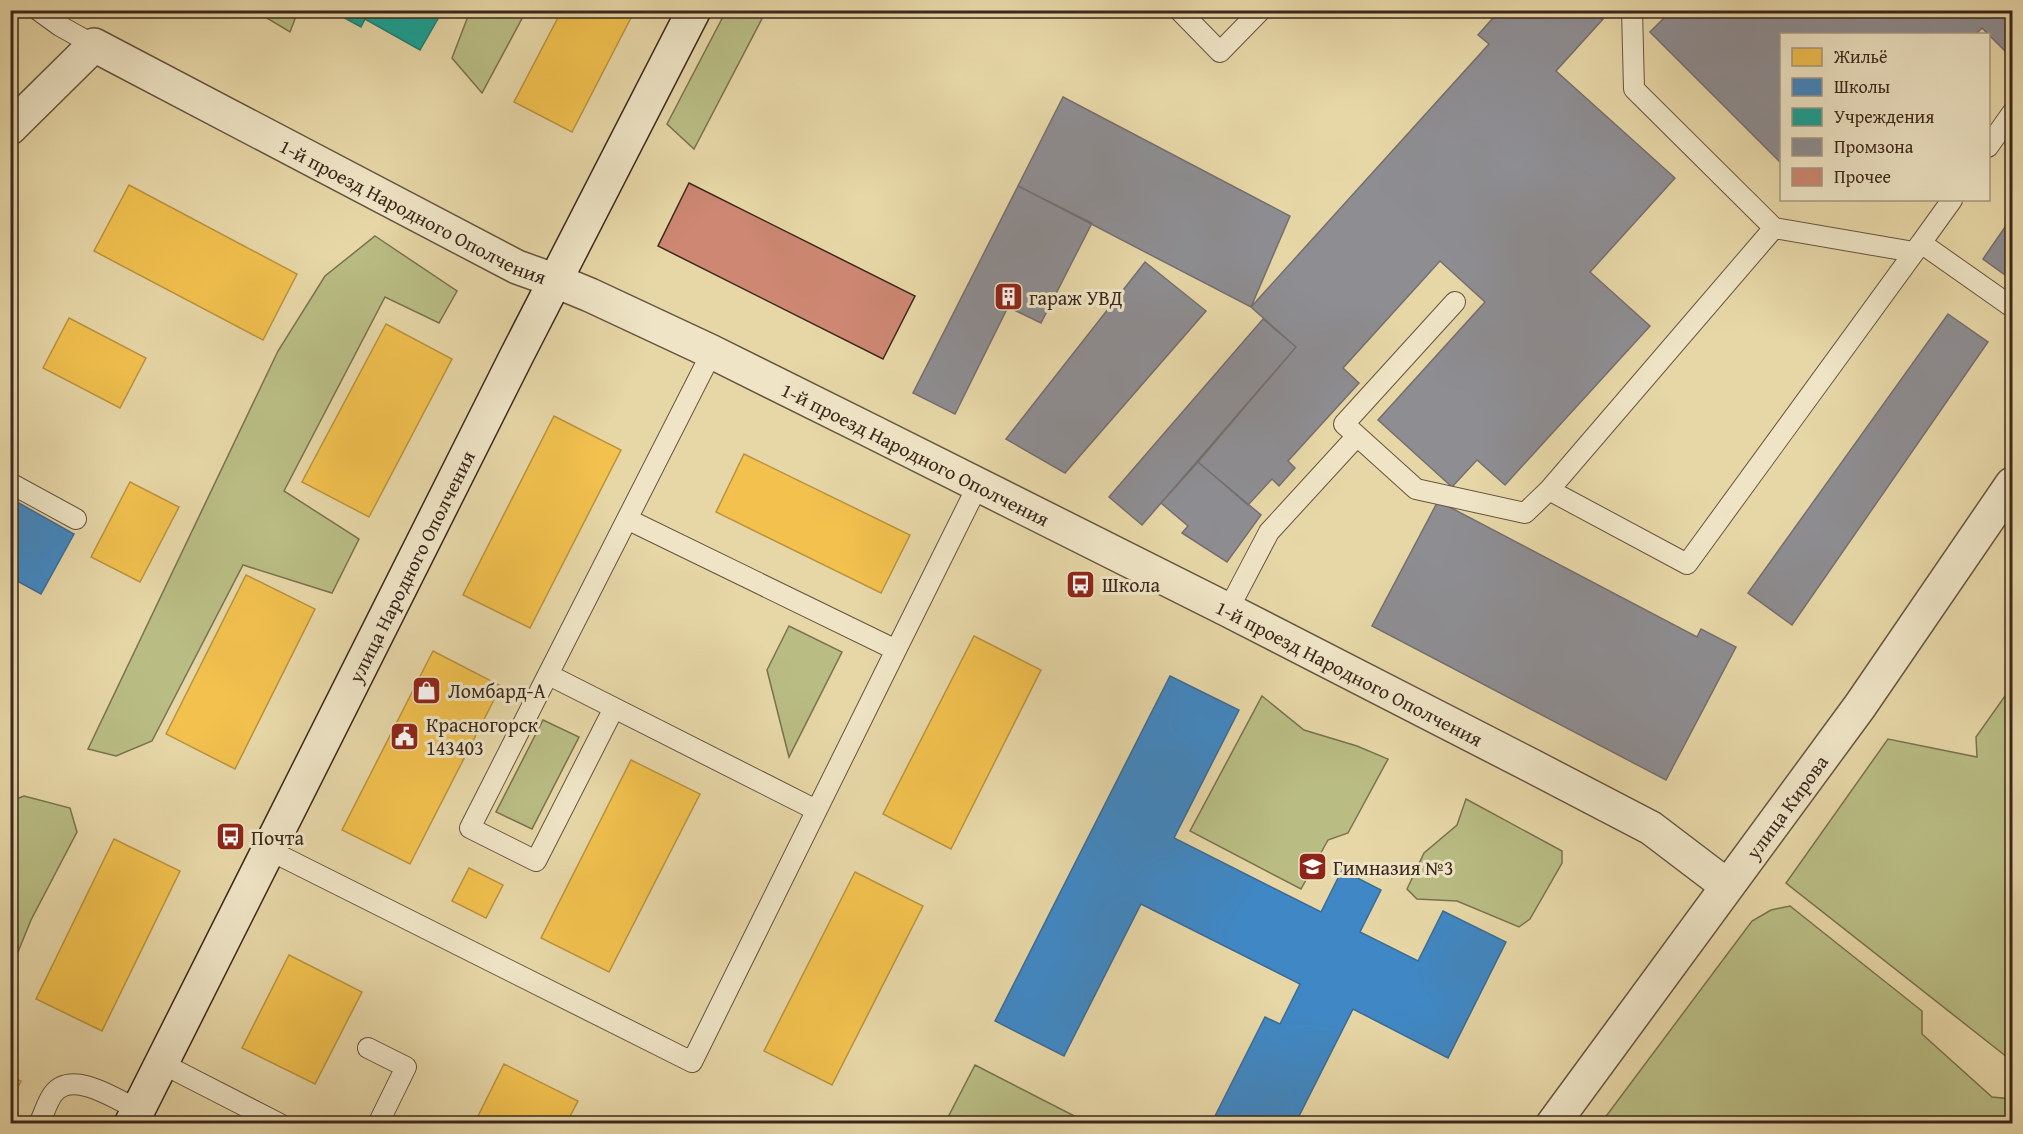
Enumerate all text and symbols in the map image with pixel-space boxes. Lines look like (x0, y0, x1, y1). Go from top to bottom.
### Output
legend (1780, 33, 1990, 201)
text: Жильё (1833, 43, 1888, 70)
text: Школы (1834, 73, 1891, 100)
text: Учреждения (1834, 103, 1934, 130)
street label: 1-й проезд Народного Ополчения (275, 131, 551, 291)
text: Промзона (1834, 133, 1914, 160)
text: Прочее (1834, 163, 1891, 190)
building icon: гараж УВД (992, 281, 1024, 313)
place label: гараж УВД (1029, 283, 1123, 312)
street label: 1-й проезд Народного Ополчения (777, 374, 1055, 533)
street label: улица Народного Ополчения (340, 445, 481, 688)
bus stop icon: Школа (1065, 568, 1097, 600)
place label: Школа (1102, 570, 1160, 599)
street label: 1-й проезд Народного Ополчения (1211, 592, 1488, 753)
shop icon: Ломбард-А (411, 674, 443, 706)
place label: Ломбард-А (448, 676, 546, 705)
place label: Красногорск 143403 (426, 710, 539, 762)
public building icon: Красногорск 143403 (389, 720, 421, 752)
street label: улица Кирова (1738, 748, 1835, 865)
bus stop icon: Почта (214, 821, 246, 853)
place label: Почта (251, 823, 304, 852)
school or university icon: Гимназия №3 (1296, 851, 1328, 883)
place label: Гимназия №3 (1333, 853, 1454, 882)

